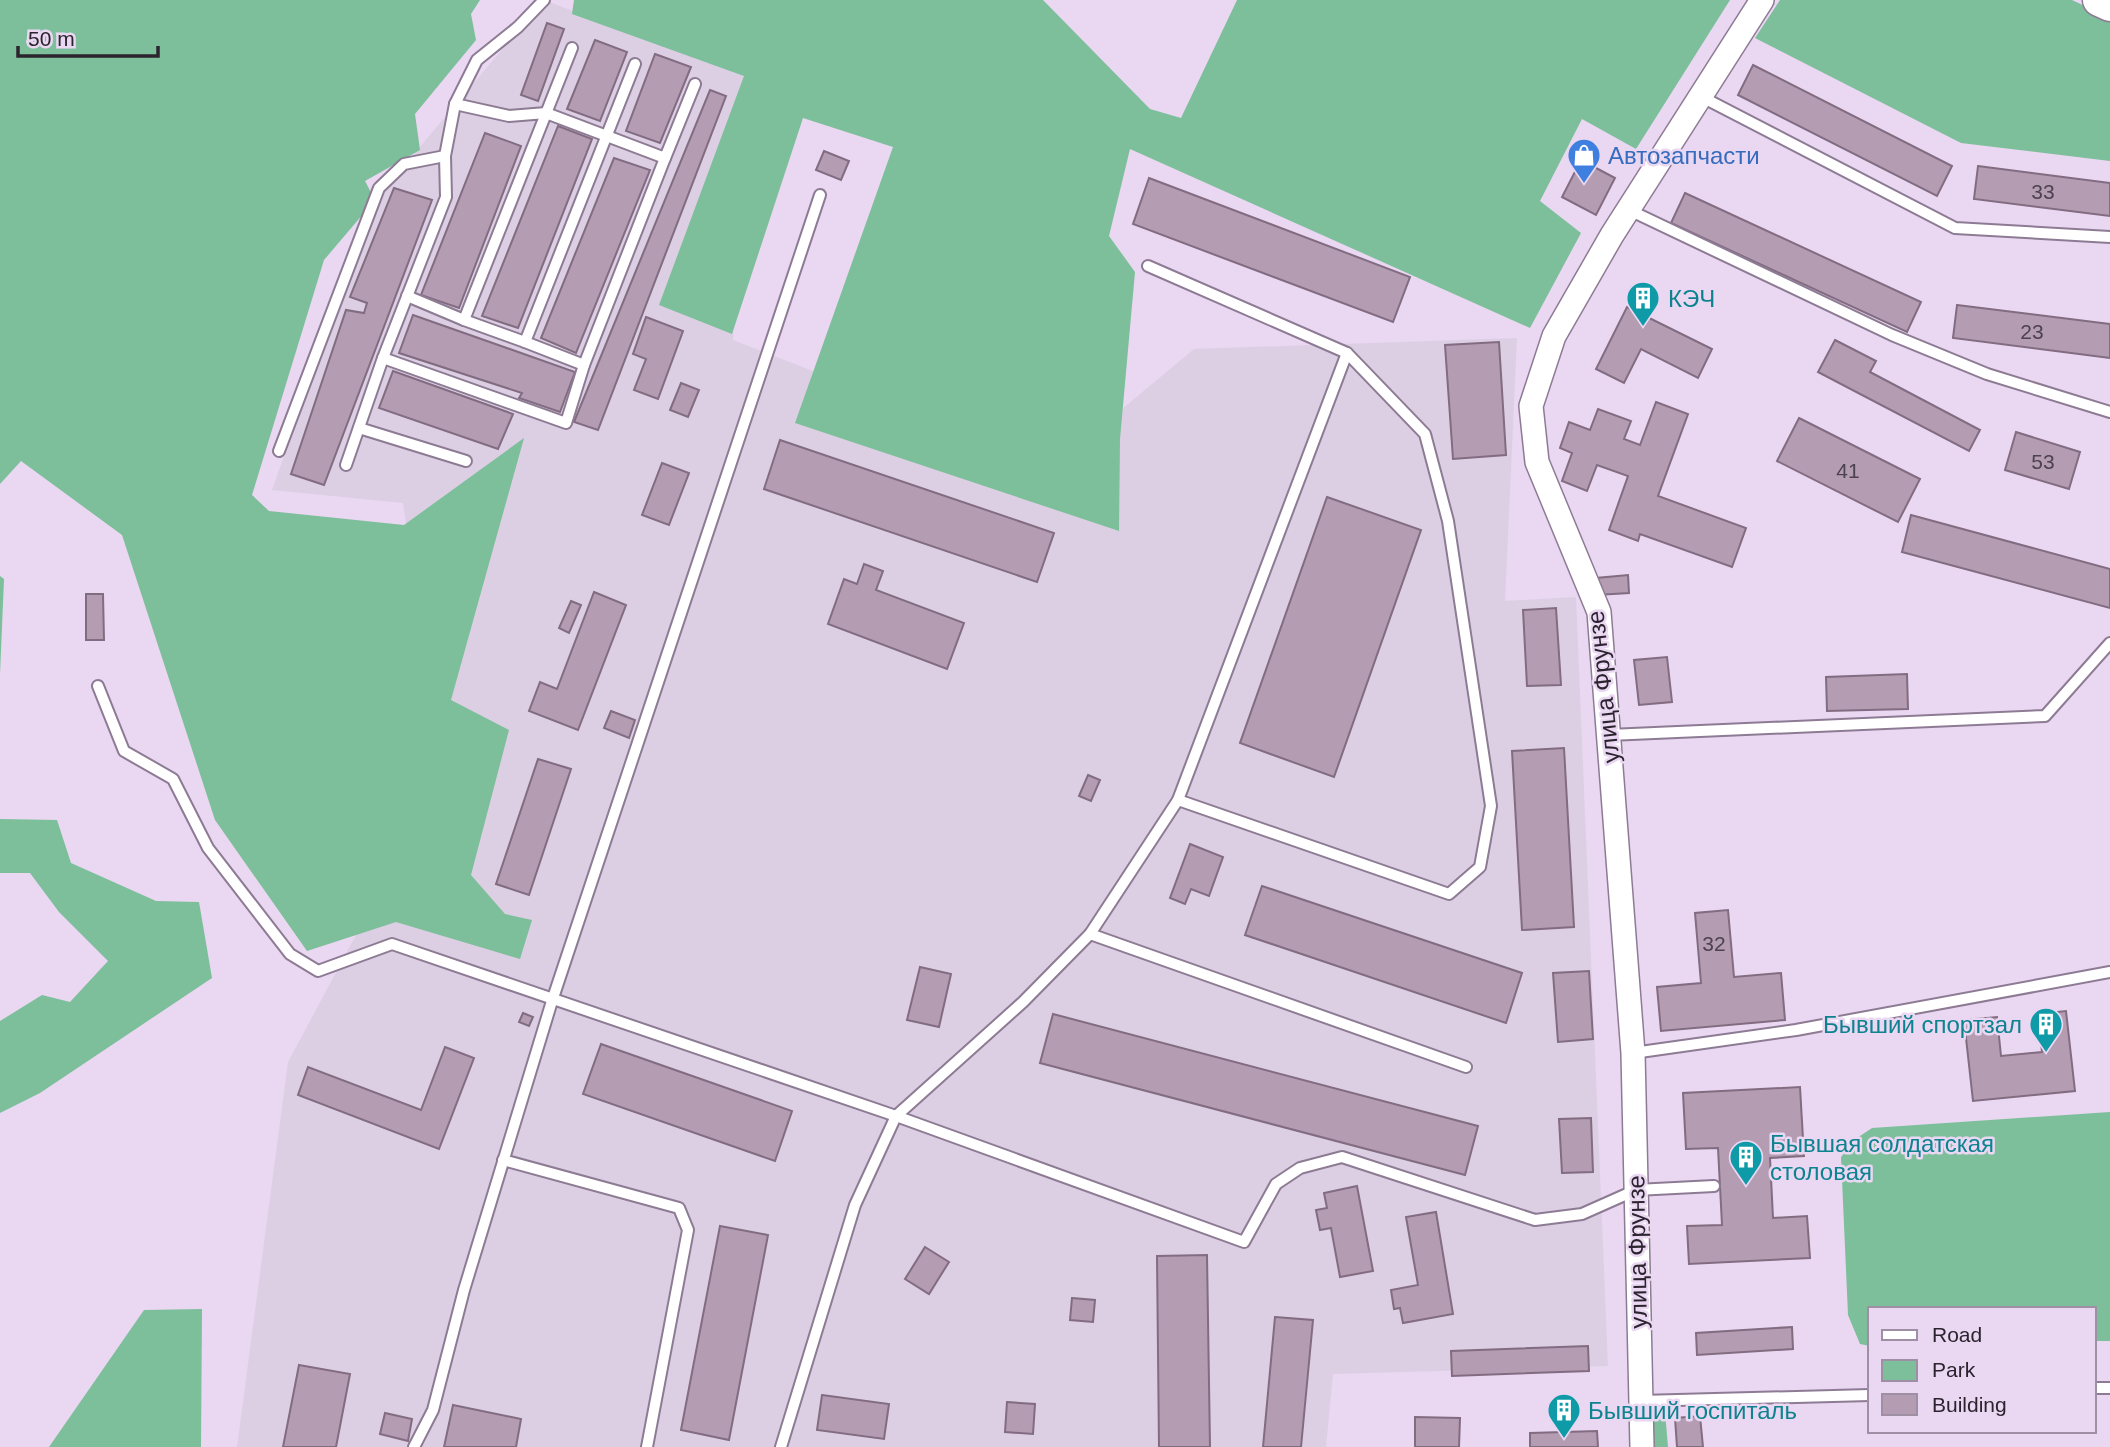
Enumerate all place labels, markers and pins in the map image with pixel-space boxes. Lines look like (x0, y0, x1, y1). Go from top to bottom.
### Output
shop icon: Автозапчасти (1565, 136, 1603, 185)
place label: Автозапчасти (1608, 142, 1760, 169)
building icon: КЭЧ (1624, 279, 1662, 328)
place label: КЭЧ (1668, 285, 1715, 312)
building icon: Бывший спортзал (2027, 1005, 2065, 1054)
place label: Бывший спортзал (1823, 1011, 2022, 1038)
place label: Бывшая солдатская столовая (1770, 1130, 1994, 1185)
building icon: Бывшая солдатская столовая (1727, 1138, 1765, 1187)
building icon: Бывший госпиталь (1545, 1391, 1583, 1440)
place label: Бывший госпиталь (1588, 1397, 1797, 1424)

